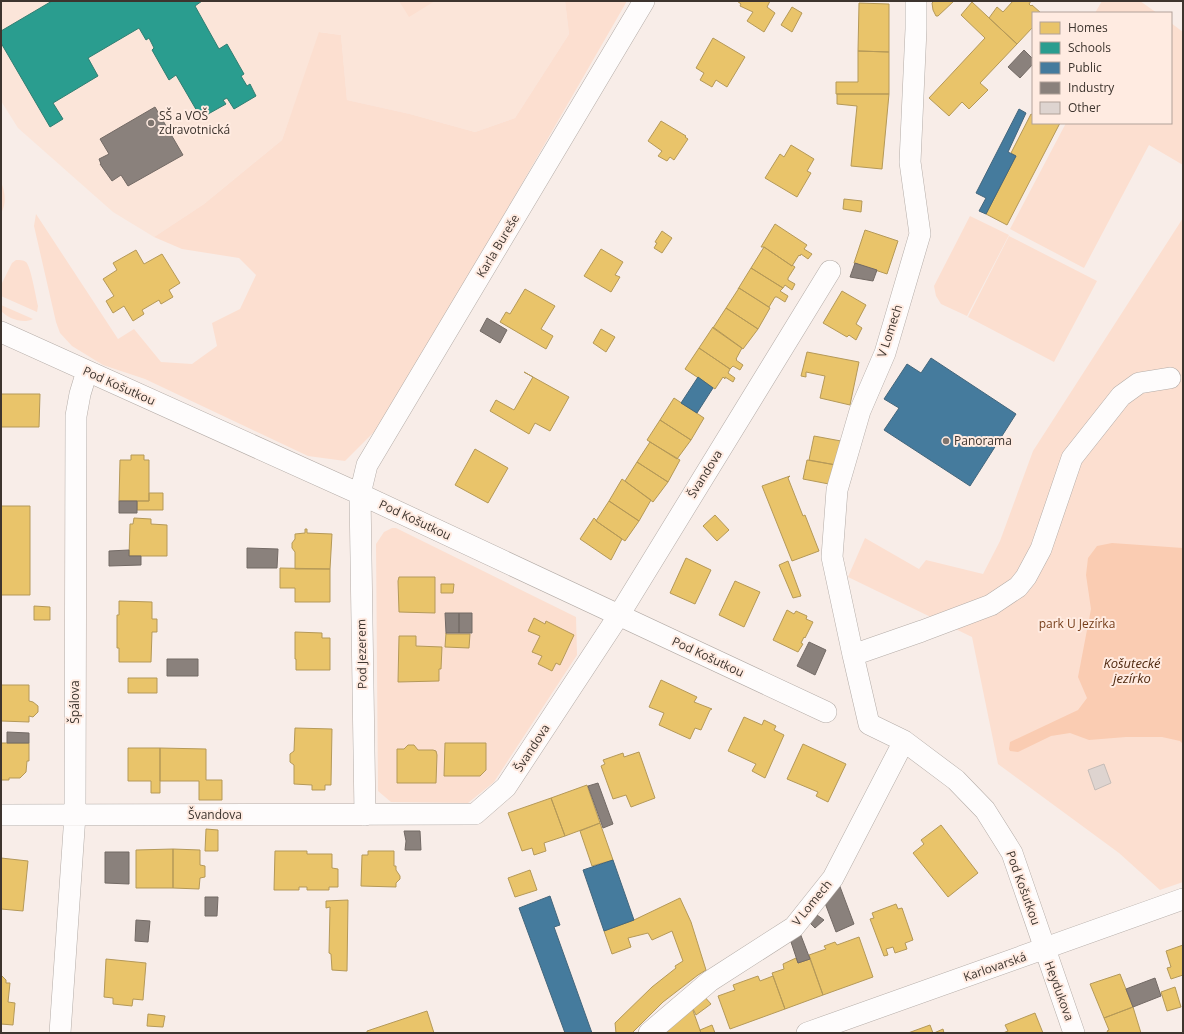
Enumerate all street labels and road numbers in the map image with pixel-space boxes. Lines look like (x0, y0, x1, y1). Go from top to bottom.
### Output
street label: Karla Bureše (472, 211, 523, 281)
street label: V Lomech (873, 302, 906, 359)
street label: Pod Košutkou (80, 362, 158, 409)
street label: Švandova (683, 446, 726, 501)
street label: Pod Košutkou (376, 495, 454, 544)
street label: Pod Jezerem (352, 619, 371, 689)
street label: Pod Košutkou (669, 632, 747, 681)
street label: Špálova (66, 680, 83, 724)
street label: Švandova (510, 721, 553, 775)
street label: Švandova (188, 806, 242, 823)
street label: Pod Košutkou (1002, 848, 1045, 927)
street label: V Lomech (788, 876, 835, 929)
street label: Karlovarská (961, 948, 1029, 985)
street label: Heydukova (1041, 959, 1078, 1023)

